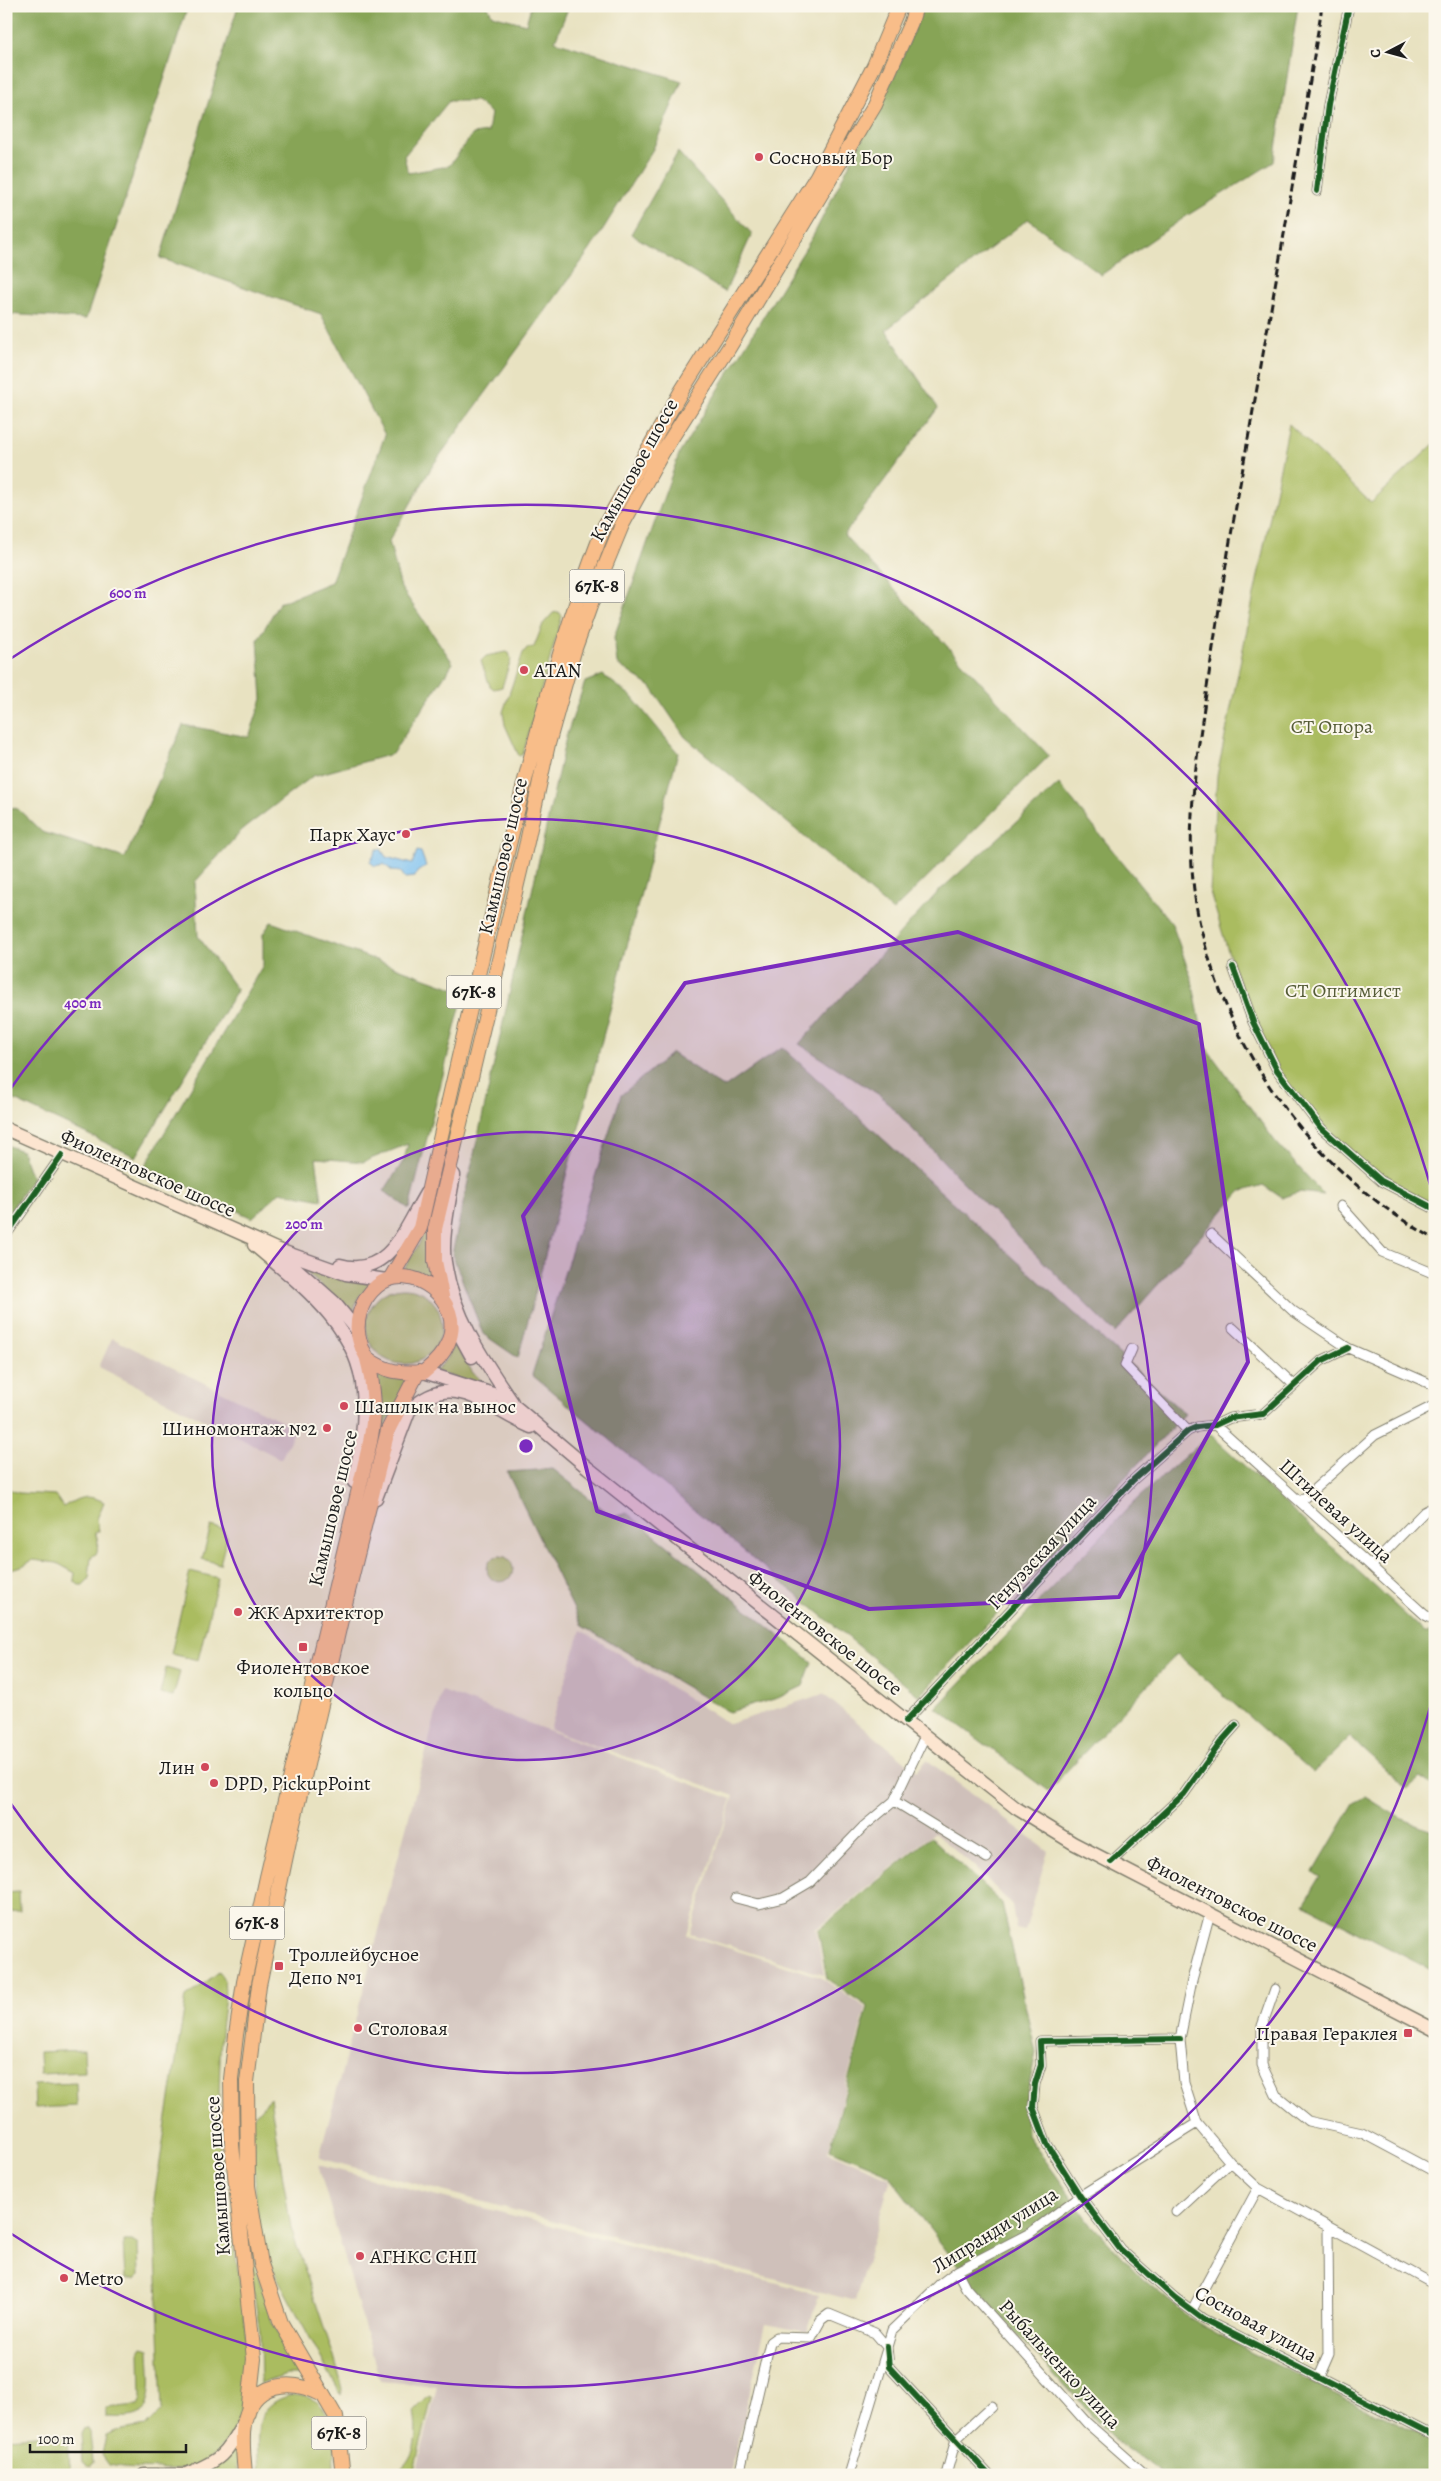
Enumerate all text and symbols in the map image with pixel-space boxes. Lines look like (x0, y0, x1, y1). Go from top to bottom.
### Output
north arrow (1364, 28, 1414, 78)
text: С (1366, 48, 1385, 59)
place label: Сосновый Бор (769, 144, 893, 171)
marker: Сосновый Бор (753, 151, 765, 163)
street label: Камышовое шоссе (583, 393, 685, 547)
road number: 67К-8 (570, 570, 624, 602)
text: 600 m (109, 583, 147, 603)
place label: ATAN (533, 657, 582, 684)
marker: ATAN (518, 664, 530, 676)
park label: СТ Опора (1291, 713, 1374, 740)
street label: Камышовое шоссе (472, 775, 534, 937)
place label: Парк Хаус (309, 821, 396, 848)
marker: Парк Хаус (400, 828, 412, 840)
road number: 67К-8 (446, 976, 502, 1009)
park label: СТ Оптимист (1285, 977, 1401, 1004)
text: 400 m (64, 993, 102, 1013)
street label: Фиолентовское шоссе (56, 1122, 240, 1224)
text: 200 m (285, 1214, 323, 1234)
place label: Шашлык на вынос (354, 1393, 516, 1420)
marker: Шашлык на вынос (338, 1400, 350, 1412)
place label: Шиномонтаж №2 (162, 1415, 317, 1442)
marker: Шиномонтаж №2 (321, 1422, 333, 1434)
street label: Камышовое шоссе (302, 1427, 364, 1589)
centre of rings (517, 1437, 535, 1455)
street label: Штилевая улица (1273, 1453, 1399, 1570)
street label: Генуэзская улица (981, 1488, 1103, 1616)
street label: Фиолентовское шоссе (742, 1564, 908, 1702)
place label: ЖК Архитектор (248, 1599, 384, 1626)
marker: ЖК Архитектор (232, 1606, 244, 1618)
marker: Фиолентовское кольцо (297, 1641, 309, 1653)
place label: Фиолентовское кольцо (237, 1654, 370, 1704)
place label: Лин (159, 1754, 195, 1781)
marker: Лин (199, 1761, 211, 1773)
place label: DPD, PickupPoint (224, 1770, 371, 1797)
marker: DPD, PickupPoint (208, 1777, 220, 1789)
street label: Фиолентовское шоссе (1142, 1849, 1322, 1959)
road number: 67К-8 (230, 1906, 284, 1940)
place label: Троллейбусное Депо №1 (289, 1941, 419, 1991)
marker: Троллейбусное Депо №1 (273, 1960, 285, 1972)
place label: Столовая (368, 2015, 448, 2042)
place label: Правая Гераклея (1256, 2020, 1398, 2047)
marker: Столовая (352, 2022, 364, 2034)
marker: Правая Гераклея (1402, 2027, 1414, 2039)
street label: Камышовое шоссе (199, 2095, 237, 2257)
street label: Липранди улица (927, 2180, 1064, 2280)
place label: АГНКС СНП (369, 2243, 477, 2270)
marker: АГНКС СНП (354, 2250, 366, 2262)
place label: Metro (74, 2265, 124, 2292)
marker: Metro (58, 2272, 70, 2284)
street label: Сосновая улица (1190, 2279, 1323, 2369)
street label: Рыбальченко улица (993, 2293, 1128, 2435)
road number: 67К-8 (312, 2416, 366, 2450)
scale bar (30, 2421, 186, 2453)
text: 100 m (38, 2429, 75, 2449)

